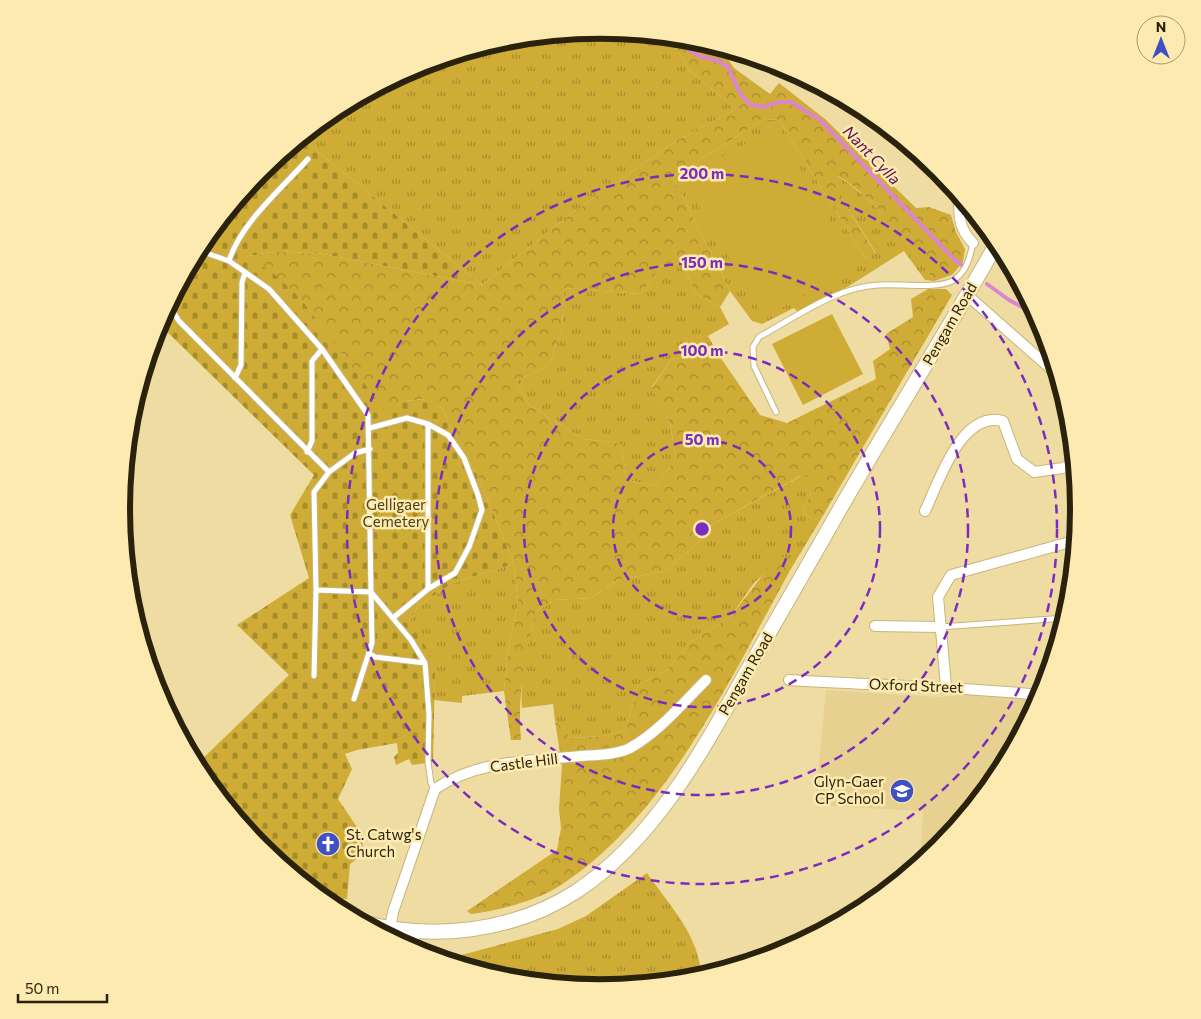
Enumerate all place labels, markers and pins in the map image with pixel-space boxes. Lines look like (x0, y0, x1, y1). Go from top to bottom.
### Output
centre of rings (693, 520, 711, 538)
place label: Glyn-Gaer CP School (814, 772, 884, 807)
school or university icon: Glyn-Gaer CP School (889, 778, 915, 804)
place label: St. Catwg's Church (346, 825, 422, 860)
church icon: St. Catwg's Church (315, 831, 341, 857)

